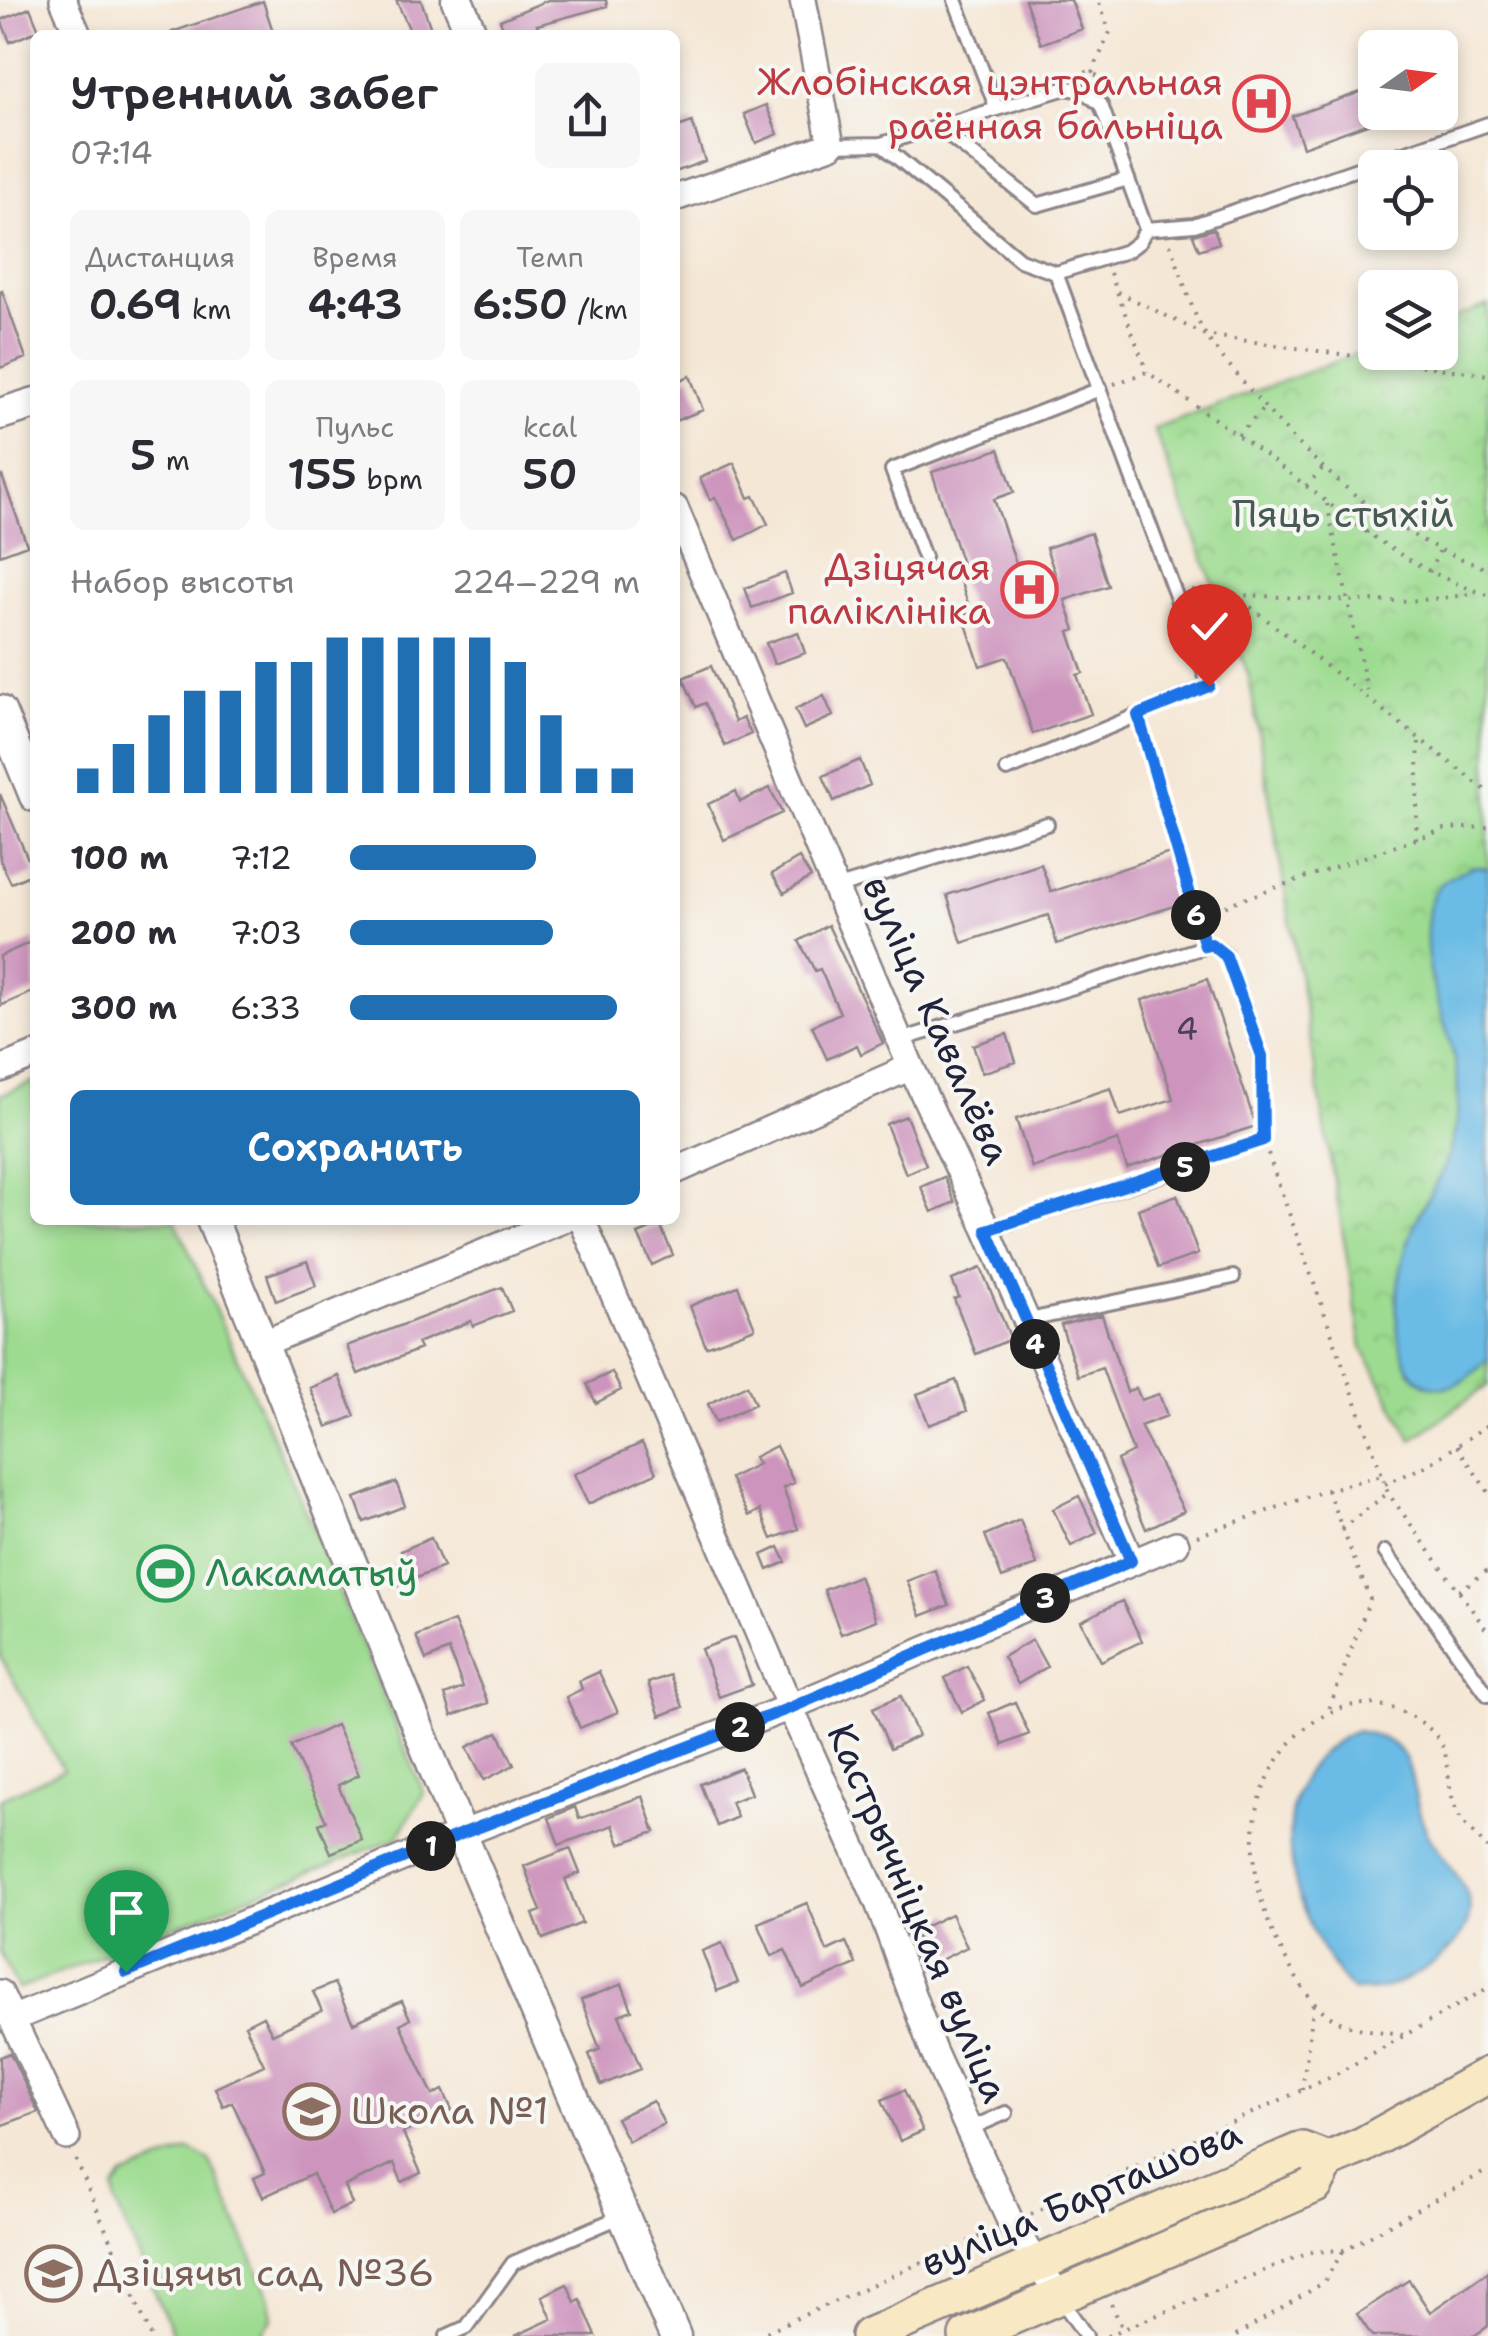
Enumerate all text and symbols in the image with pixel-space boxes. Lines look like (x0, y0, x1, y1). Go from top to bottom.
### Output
north arrow (1358, 30, 1458, 130)
map controls (1358, 30, 1458, 370)
place label: Жлобінская цэнтральная раённая бальніца (757, 56, 1223, 151)
text: Утренний забег (70, 63, 438, 123)
button: share (535, 63, 640, 168)
hospital icon: Жлобінская цэнтральная раённая бальніца (1232, 74, 1292, 134)
text: 07:14 (70, 131, 153, 174)
button: locate (1358, 150, 1458, 250)
text: Дистанция (85, 238, 235, 276)
text: Время (312, 238, 398, 276)
text: Темп (516, 238, 584, 276)
button: layers (1358, 270, 1458, 370)
text: 0.69 (89, 276, 182, 332)
text: 4:43 (307, 276, 403, 332)
text: 6:50 (472, 276, 568, 332)
text: km (182, 290, 231, 328)
text: /km (568, 290, 628, 328)
text: Пульс (316, 408, 394, 446)
text: kcal (523, 408, 577, 446)
text: 5 (130, 427, 156, 483)
text: m (156, 441, 190, 479)
text: 155 (287, 446, 357, 502)
text: 50 (522, 446, 578, 502)
text: bpm (357, 460, 423, 498)
park label: Пяць стыхій (1232, 488, 1454, 539)
place label: Дзіцячая паліклініка (787, 541, 991, 636)
hospital icon: Дзіцячая паліклініка (1000, 559, 1060, 619)
text: Набор высоты (70, 560, 295, 603)
text: 224–229 m (452, 560, 640, 603)
pin (1167, 584, 1252, 687)
icon: check (1182, 599, 1237, 654)
text: 100 m (70, 836, 169, 879)
text: 7:12 (230, 836, 292, 879)
street label: вуліца Кавалёва (851, 867, 1024, 1172)
pin: 6 (1171, 890, 1221, 940)
text: 6 (1186, 896, 1206, 934)
text: 200 m (70, 911, 177, 954)
text: 7:03 (230, 911, 302, 954)
text: 300 m (70, 986, 177, 1029)
text: 6:33 (230, 986, 301, 1029)
house number: 4 (1176, 1007, 1198, 1050)
button: Сохранить (70, 1090, 640, 1205)
pin: 5 (1160, 1142, 1210, 1192)
text: 5 (1176, 1148, 1194, 1186)
pin: 4 (1010, 1319, 1060, 1369)
text: 4 (1025, 1325, 1045, 1363)
sports icon: Лакаматыў (136, 1543, 196, 1603)
place label: Лакаматыў (205, 1547, 418, 1598)
pin: 3 (1020, 1573, 1070, 1623)
text: 3 (1035, 1579, 1055, 1617)
pin: 2 (715, 1702, 765, 1752)
text: 2 (730, 1708, 750, 1746)
street label: Кастрычніцкая вуліца (815, 1716, 1022, 2110)
pin: 1 (406, 1821, 456, 1871)
text: 1 (425, 1827, 437, 1865)
pin (84, 1870, 169, 1973)
icon: arrive (99, 1885, 154, 1940)
school or university icon: Школа №1 (282, 2081, 342, 2141)
place label: Школа №1 (351, 2085, 549, 2136)
street label: вуліца Барташова (913, 2107, 1249, 2288)
school or university icon: Дзіцячы сад №36 (24, 2243, 84, 2303)
place label: Дзіцячы сад №36 (93, 2247, 434, 2298)

